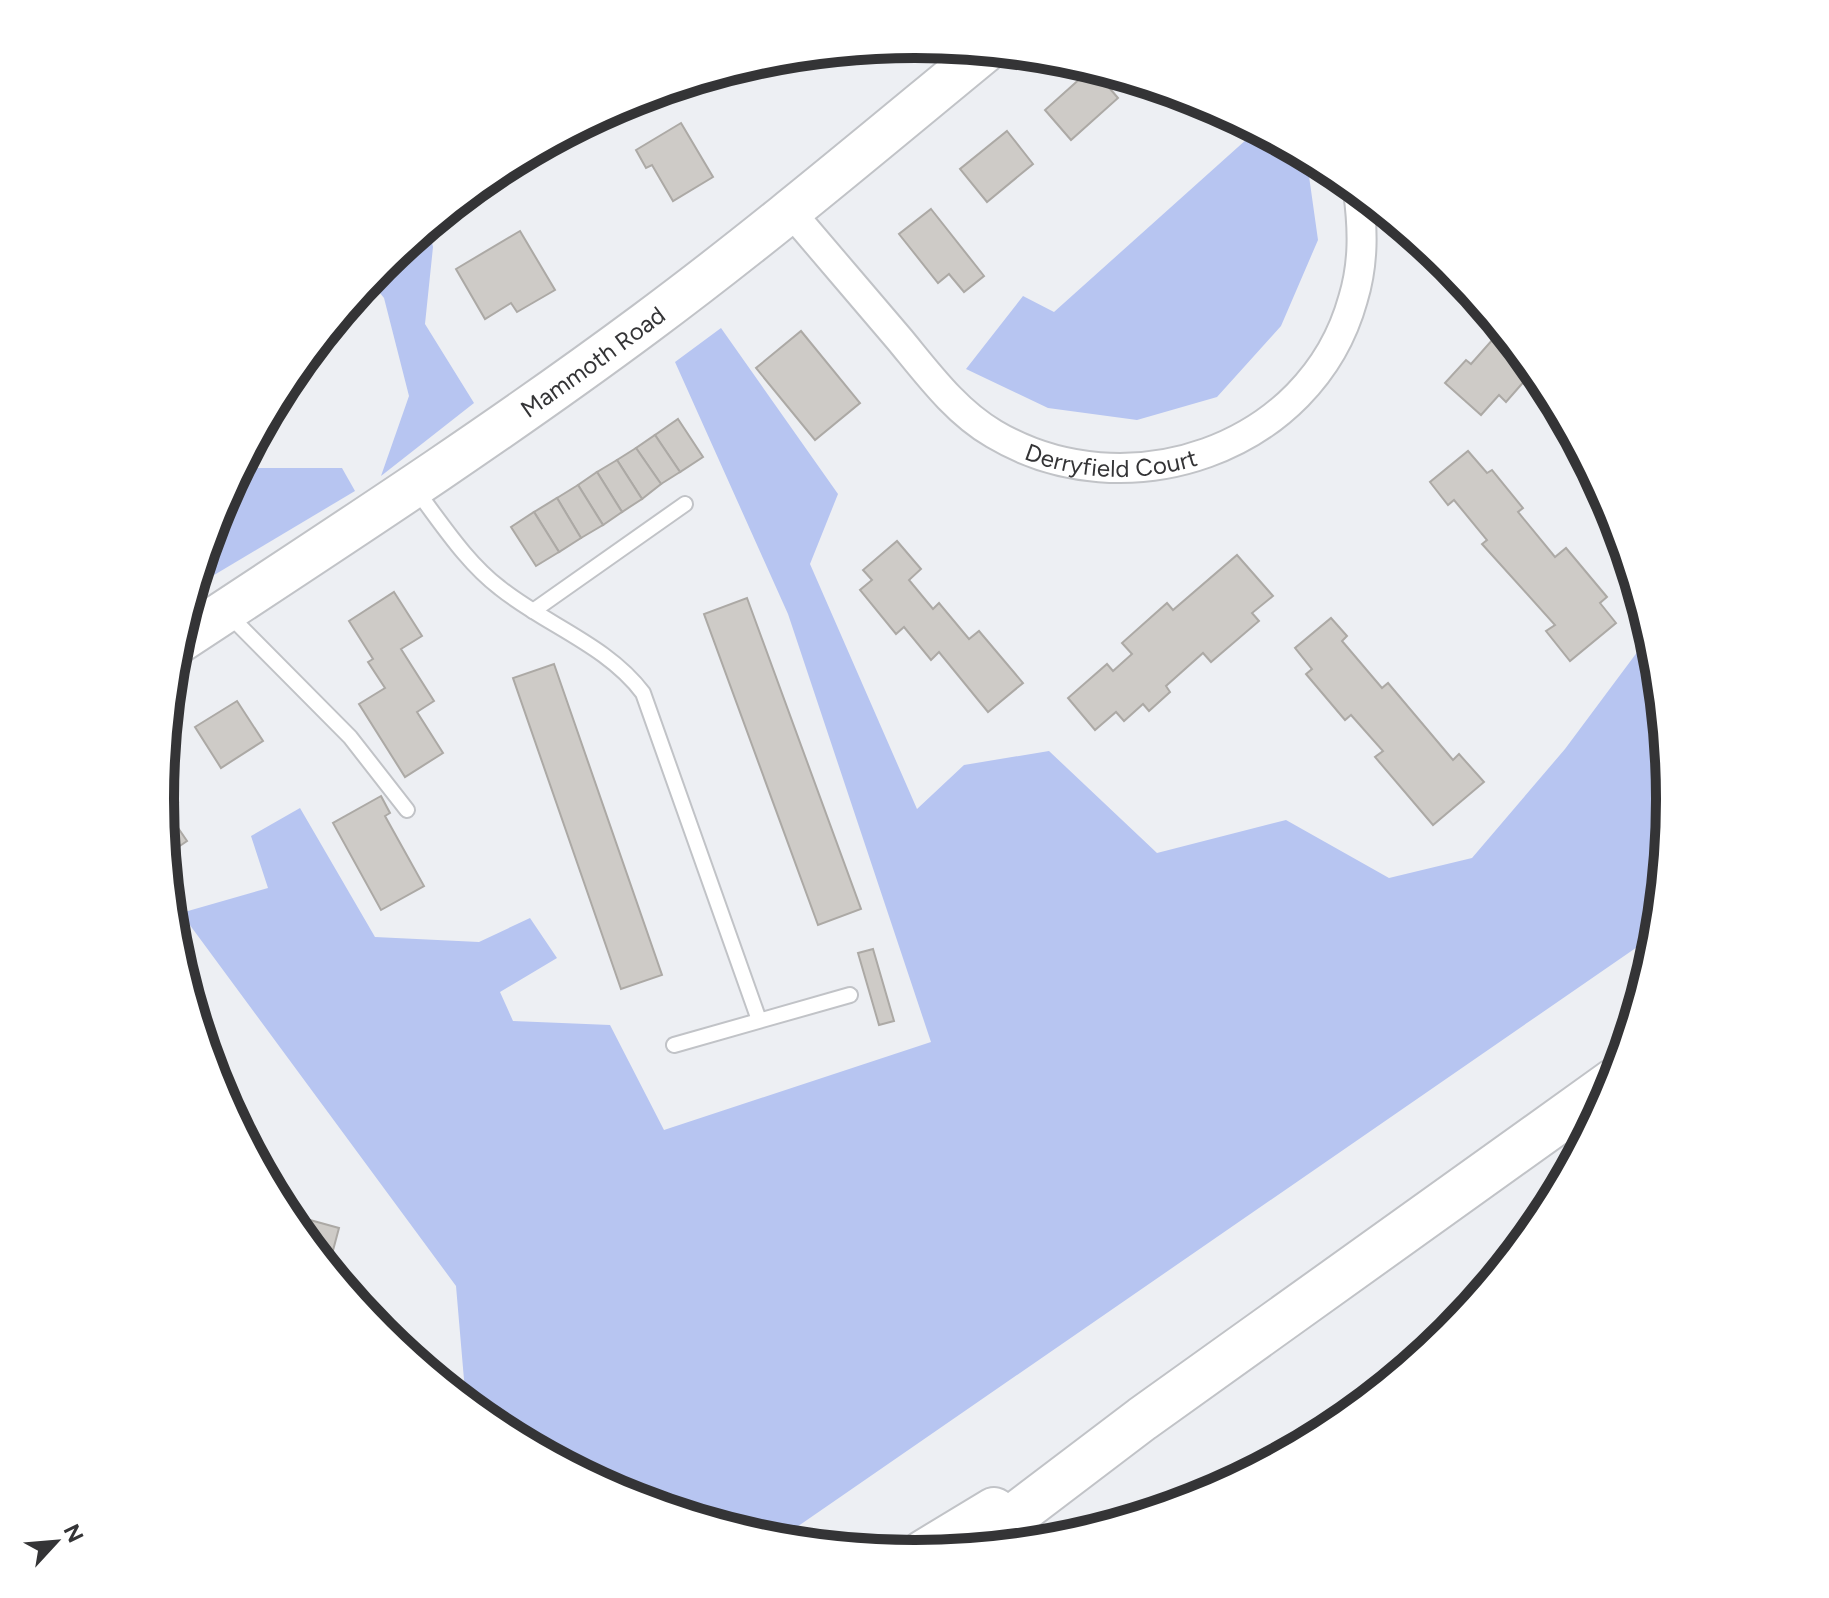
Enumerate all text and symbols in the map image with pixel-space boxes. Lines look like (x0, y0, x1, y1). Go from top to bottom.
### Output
street label: Mammoth Road (515, 300, 670, 423)
street label: Derryfield Court (1021, 437, 1200, 483)
north arrow (16, 1502, 96, 1582)
text: N (58, 1520, 89, 1547)

